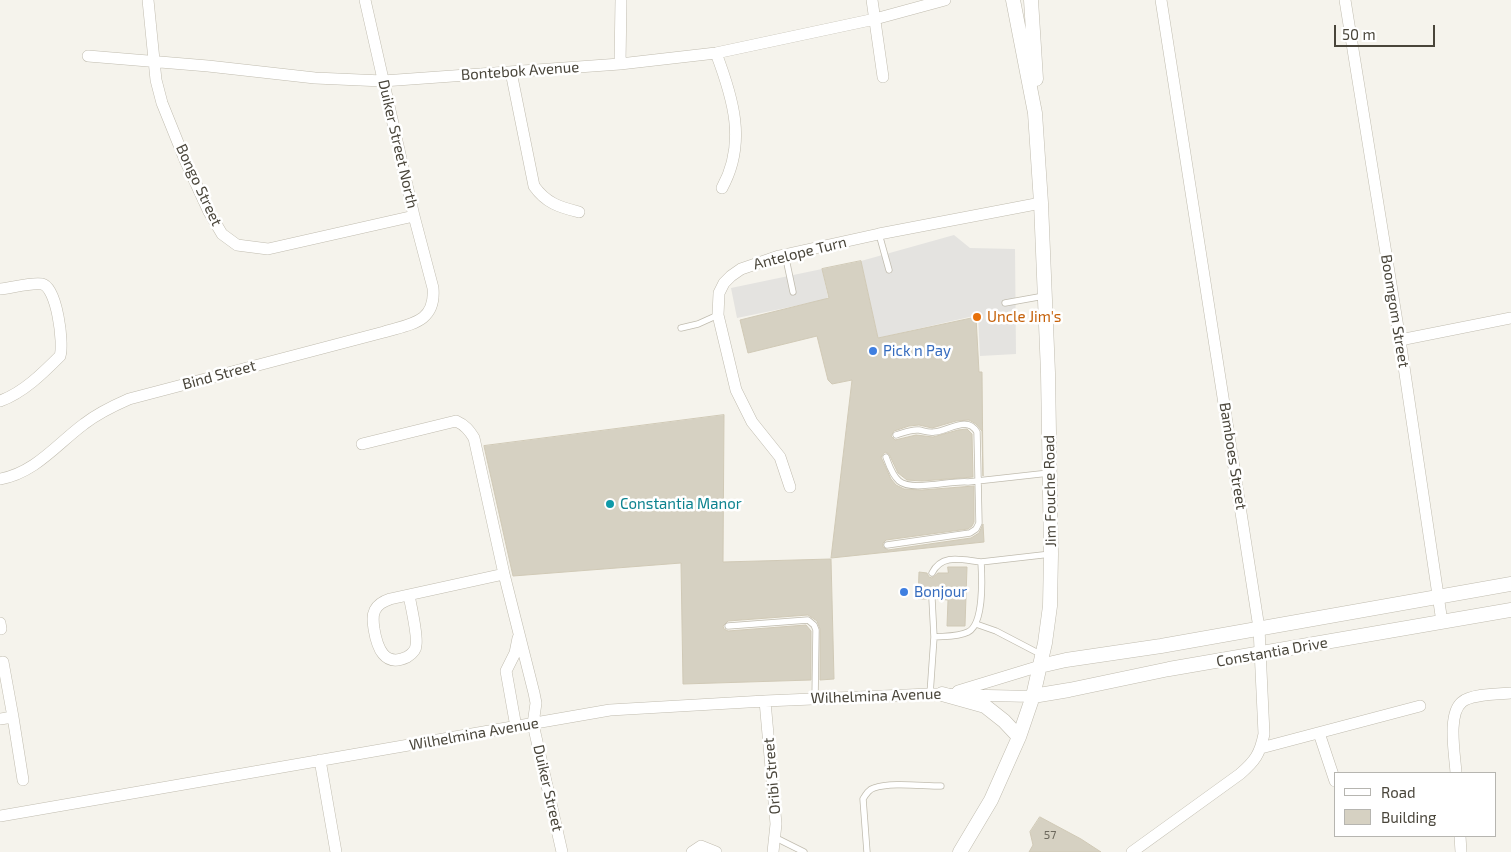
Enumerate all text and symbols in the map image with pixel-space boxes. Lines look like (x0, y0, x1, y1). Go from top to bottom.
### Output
scale bar (1336, 15, 1437, 47)
text: 50 m (1342, 25, 1376, 43)
street label: Bontebok Avenue (460, 58, 580, 84)
street label: Duiker Street North (374, 78, 422, 210)
street label: Bongo Street (172, 141, 226, 229)
street label: Antelope Turn (751, 233, 849, 273)
street label: Boomgom Street (1377, 253, 1413, 369)
place label: Uncle Jim's (987, 308, 1061, 326)
marker: Uncle Jim's (971, 311, 983, 323)
place label: Pick n Pay (883, 342, 951, 360)
marker: Pick n Pay (867, 345, 879, 357)
street label: Bind Street (180, 357, 258, 393)
street label: Bamboes Street (1216, 401, 1250, 511)
street label: Jim Fouche Road (1040, 435, 1060, 547)
place label: Constantia Manor (620, 495, 742, 513)
marker: Constantia Manor (604, 498, 616, 510)
place label: Bonjour (914, 583, 967, 601)
marker: Bonjour (898, 586, 910, 598)
street label: Constantia Drive (1215, 633, 1329, 671)
street label: Wilhelmina Avenue (810, 685, 942, 707)
street label: Wilhelmina Avenue (408, 714, 540, 754)
street label: Oribi Street (760, 737, 784, 815)
street label: Duiker Street (529, 743, 567, 833)
legend (1334, 772, 1496, 837)
text: Road (1381, 783, 1416, 801)
text: Building (1381, 808, 1436, 826)
house number: 57 (1044, 828, 1056, 842)

